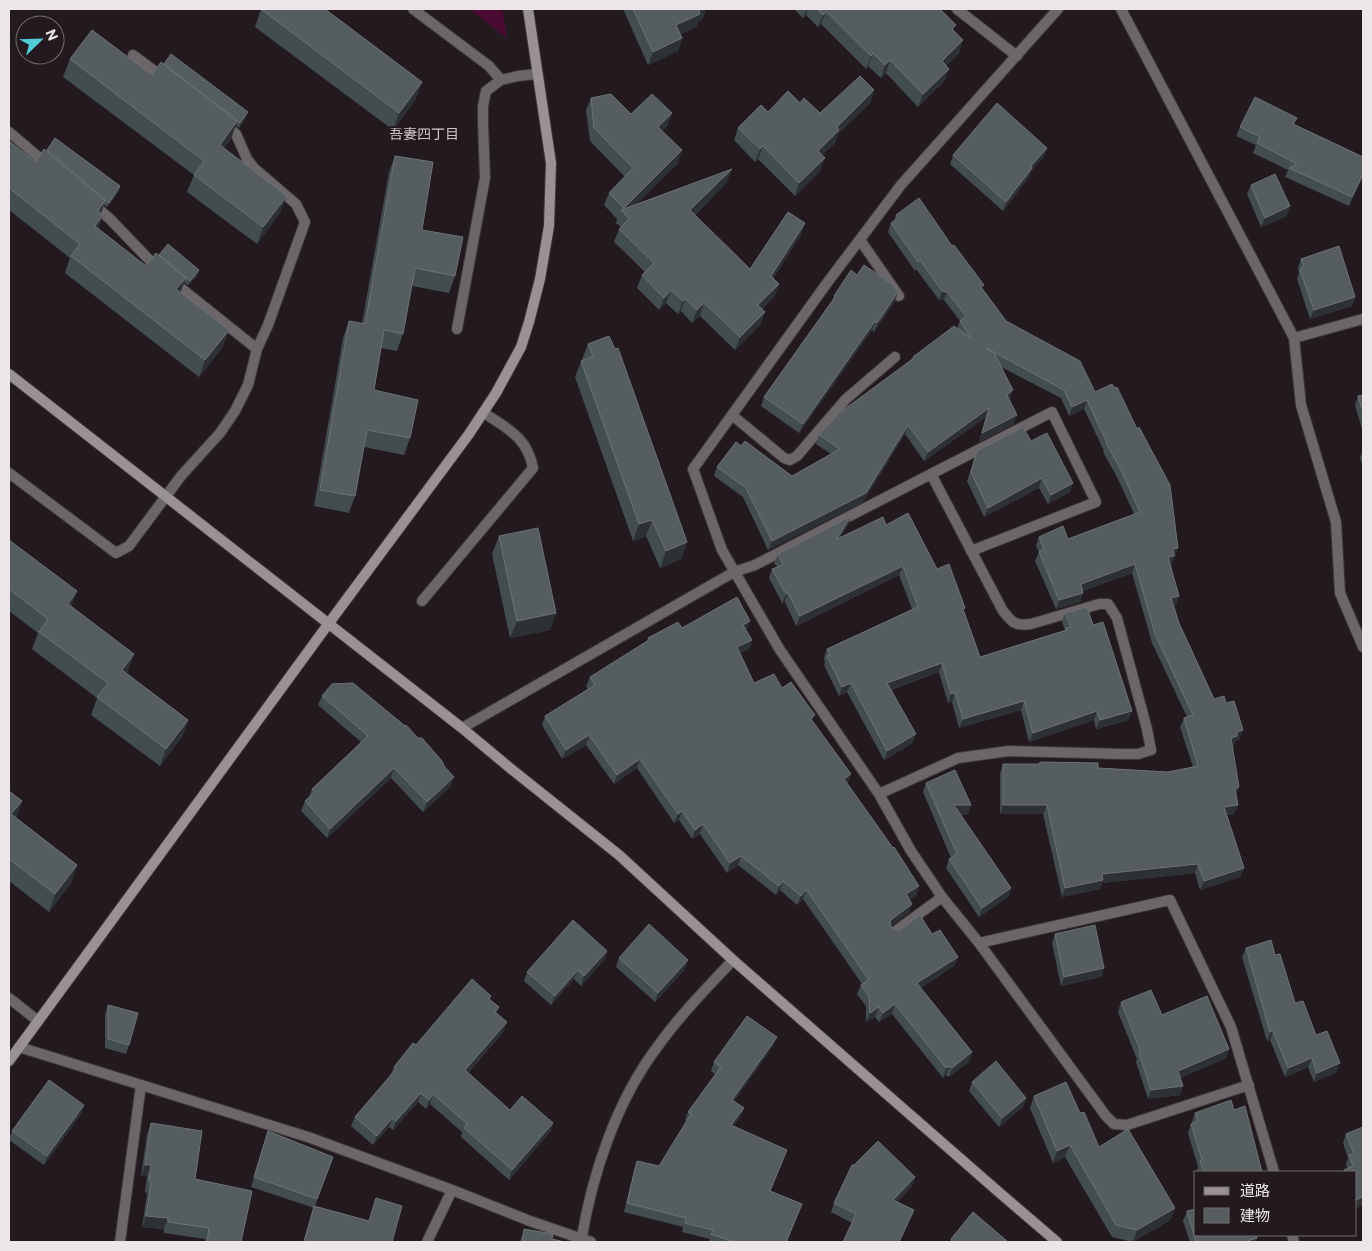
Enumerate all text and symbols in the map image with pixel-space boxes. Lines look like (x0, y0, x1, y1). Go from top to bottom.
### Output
north arrow (15, 15, 65, 65)
text: N (43, 27, 62, 43)
district label: 吾妻四丁目 (389, 125, 459, 142)
legend (1194, 1171, 1357, 1236)
text: 道路 (1240, 1181, 1270, 1199)
text: 建物 (1240, 1206, 1270, 1224)

